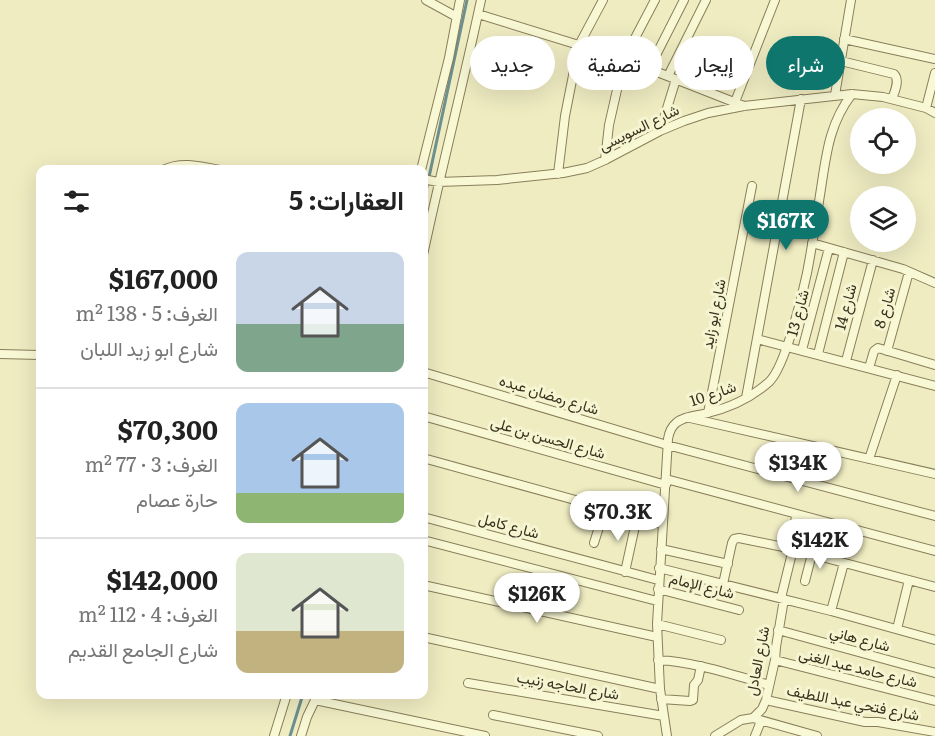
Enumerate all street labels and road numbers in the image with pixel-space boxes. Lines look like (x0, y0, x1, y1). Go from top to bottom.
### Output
street label: شارع السويسى (594, 97, 683, 157)
street label: شارع ابو زايد (694, 277, 732, 351)
street label: شارع 14 (827, 281, 863, 333)
street label: شارع 8 (867, 284, 901, 331)
street label: شارع 13 (779, 287, 815, 339)
street label: شارع رمضان عبده (496, 367, 602, 421)
street label: شارع 10 (686, 374, 739, 412)
street label: شارع الحسن بن على (488, 409, 609, 465)
street label: شارع كامل (476, 505, 542, 545)
street label: شارع الإمام (667, 565, 737, 605)
street label: شارع هاني (827, 618, 893, 660)
street label: شارع العادل (739, 624, 776, 698)
street label: شارع حامد عبد الغنى (796, 641, 920, 693)
street label: شارع الحاجه زنيب (515, 664, 621, 706)
street label: شارع فتحي عبد اللطيف (785, 677, 922, 729)

